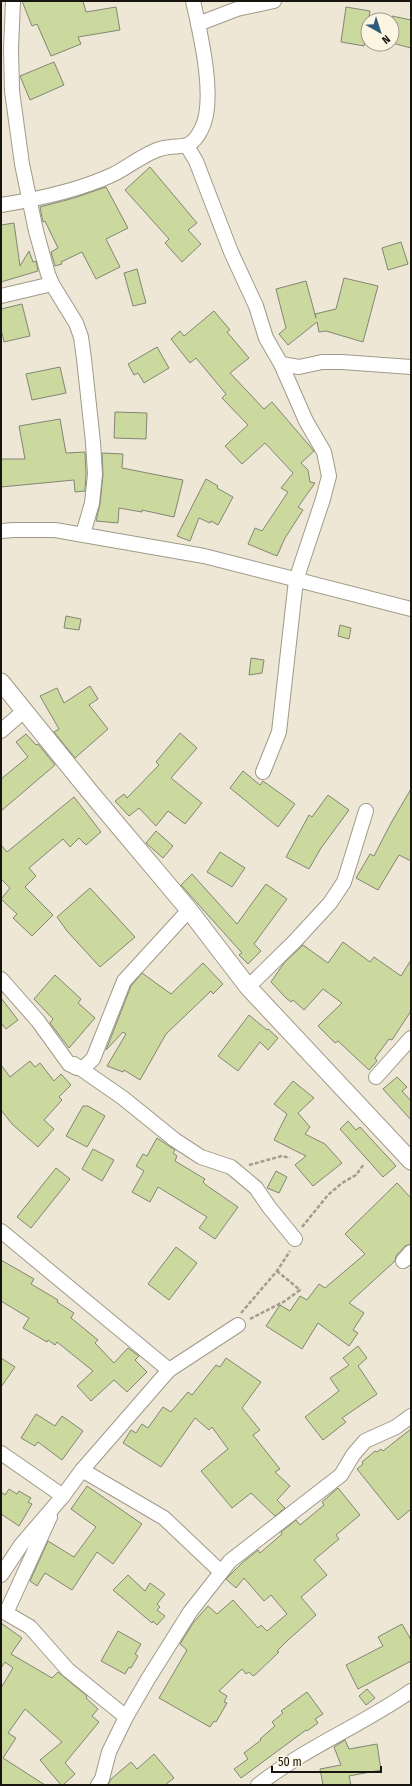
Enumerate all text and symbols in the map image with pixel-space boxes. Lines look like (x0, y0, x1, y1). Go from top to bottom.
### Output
north arrow (360, 12, 400, 52)
text: N (379, 32, 393, 47)
scale bar (272, 1748, 381, 1774)
text: 50 m (278, 1755, 302, 1769)

